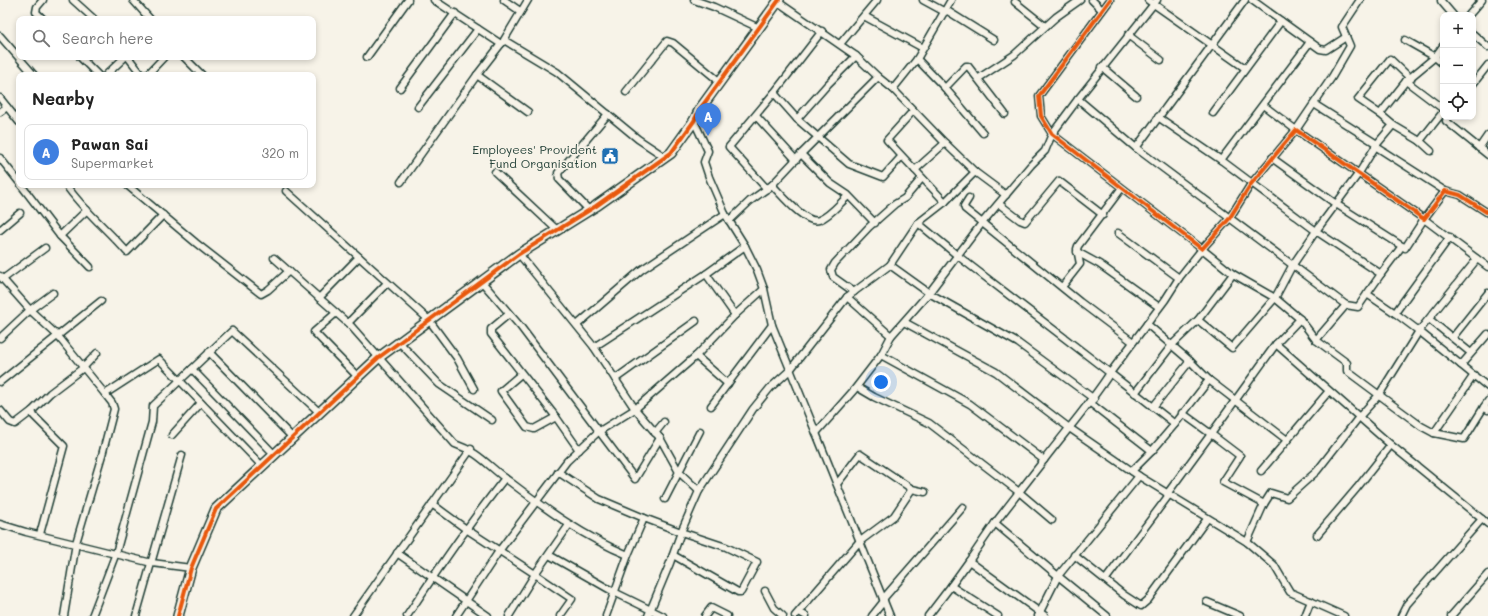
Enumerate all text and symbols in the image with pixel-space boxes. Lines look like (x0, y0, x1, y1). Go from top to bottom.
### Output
map controls (1440, 12, 1476, 120)
button: + (1440, 12, 1476, 48)
search box (16, 16, 316, 60)
icon: search (30, 27, 52, 49)
text: Search here (62, 28, 153, 48)
button: − (1440, 48, 1476, 84)
button: locate (1440, 84, 1476, 120)
text: Nearby (32, 87, 94, 109)
pin: A (695, 103, 721, 136)
text: Pawan Sai (71, 134, 149, 154)
place label: Employees' Provident Fund Organisation (472, 141, 597, 171)
text: A (41, 144, 51, 161)
text: 320 m (262, 144, 299, 161)
public building icon: Employees' Provident Fund Organisation (600, 146, 620, 166)
text: Supermarket (71, 154, 154, 171)
your location (871, 372, 891, 392)

